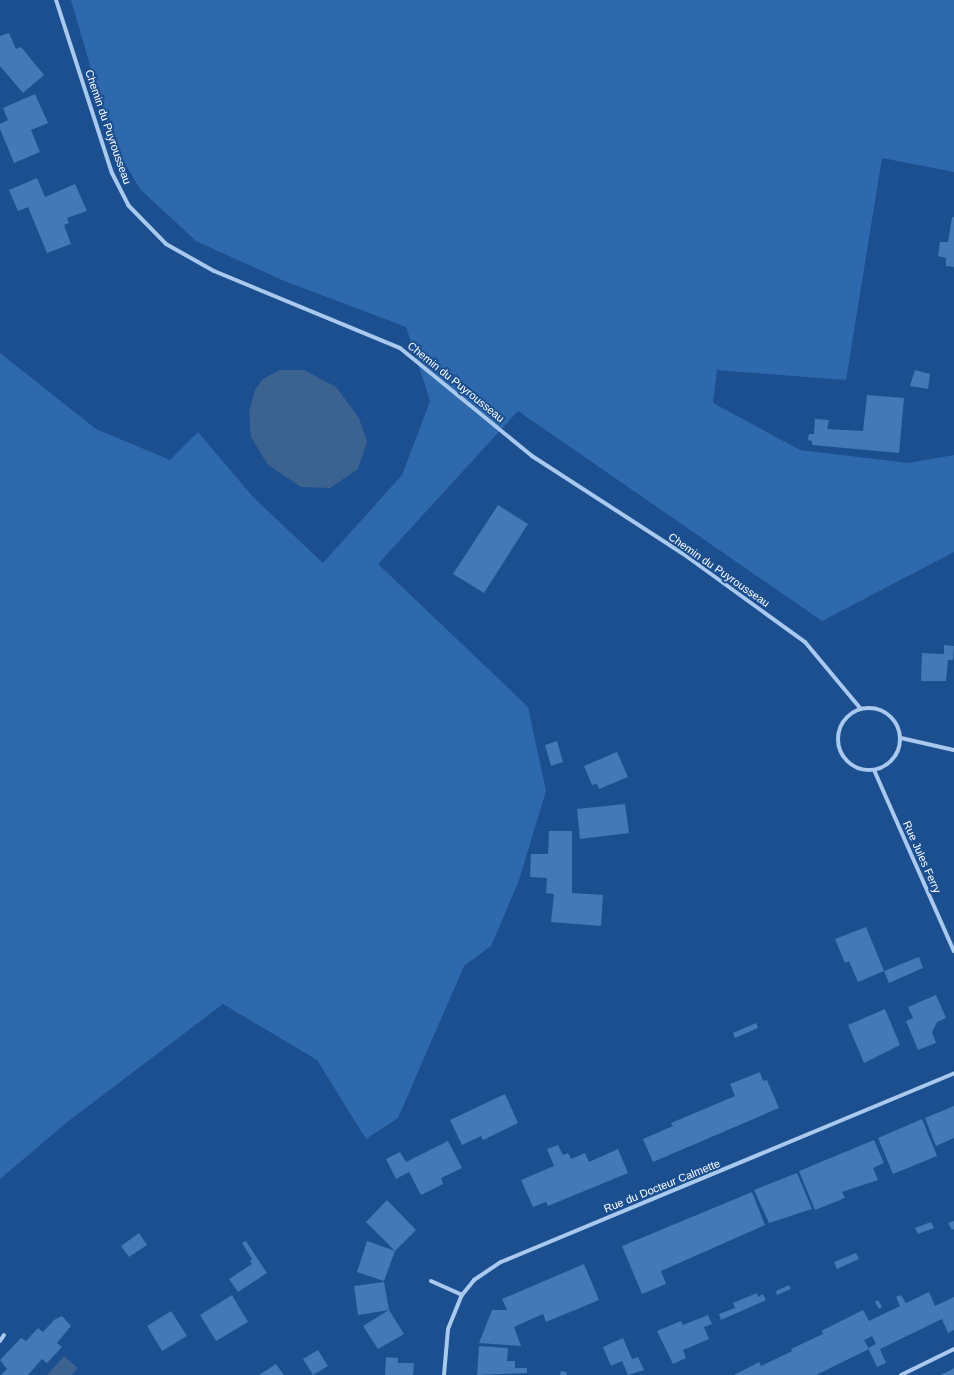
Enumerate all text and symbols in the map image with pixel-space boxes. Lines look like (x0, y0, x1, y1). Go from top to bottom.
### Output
street label: Chemin du Puyrousseau (82, 68, 134, 186)
street label: Chemin du Puyrousseau (405, 339, 507, 425)
street label: Chemin du Puyrousseau (666, 530, 772, 610)
street label: Rue Jules Ferry (900, 819, 944, 895)
street label: Rue du Docteur Calmette (602, 1157, 722, 1215)

